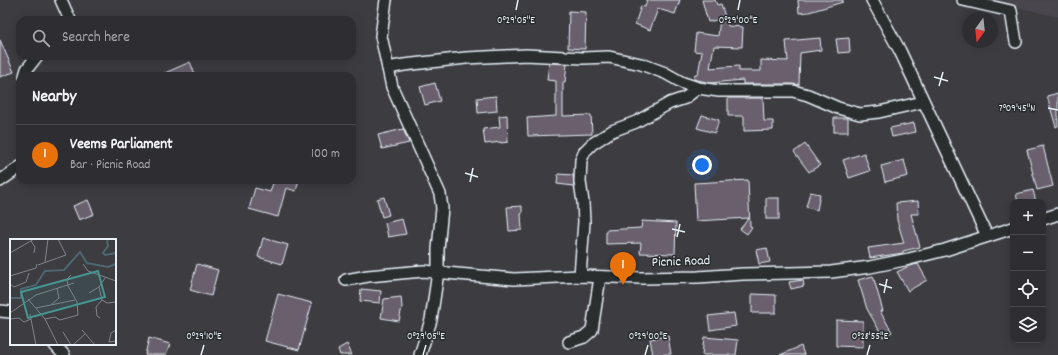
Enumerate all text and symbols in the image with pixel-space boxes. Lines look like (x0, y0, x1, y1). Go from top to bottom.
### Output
north arrow (962, 12, 998, 48)
text: 0°29'05"E (497, 14, 535, 28)
text: 0°29'00"E (719, 14, 758, 28)
search box (16, 16, 356, 60)
icon: search (30, 27, 52, 49)
text: Search here (62, 27, 130, 49)
text: Nearby (32, 86, 76, 110)
text: 7°09'45"N (999, 102, 1035, 116)
text: Veems Parliament (70, 134, 173, 156)
text: 1 (44, 145, 46, 164)
text: 100 m (311, 145, 340, 164)
your location (692, 155, 712, 175)
text: Bar · Picnic Road (70, 156, 150, 175)
map controls (1010, 199, 1046, 343)
button: + (1010, 199, 1046, 235)
button: − (1010, 235, 1046, 271)
inset map (10, 239, 116, 345)
street label: Picnic Road (651, 251, 711, 273)
pin: 1 (610, 252, 636, 285)
button: locate (1010, 271, 1046, 307)
button: layers (1010, 307, 1046, 343)
text: 0°29'10"E (186, 330, 222, 344)
text: 0°29'05"E (407, 330, 445, 344)
text: 0°29'00"E (629, 330, 668, 344)
text: 0°28'55"E (852, 330, 889, 344)

